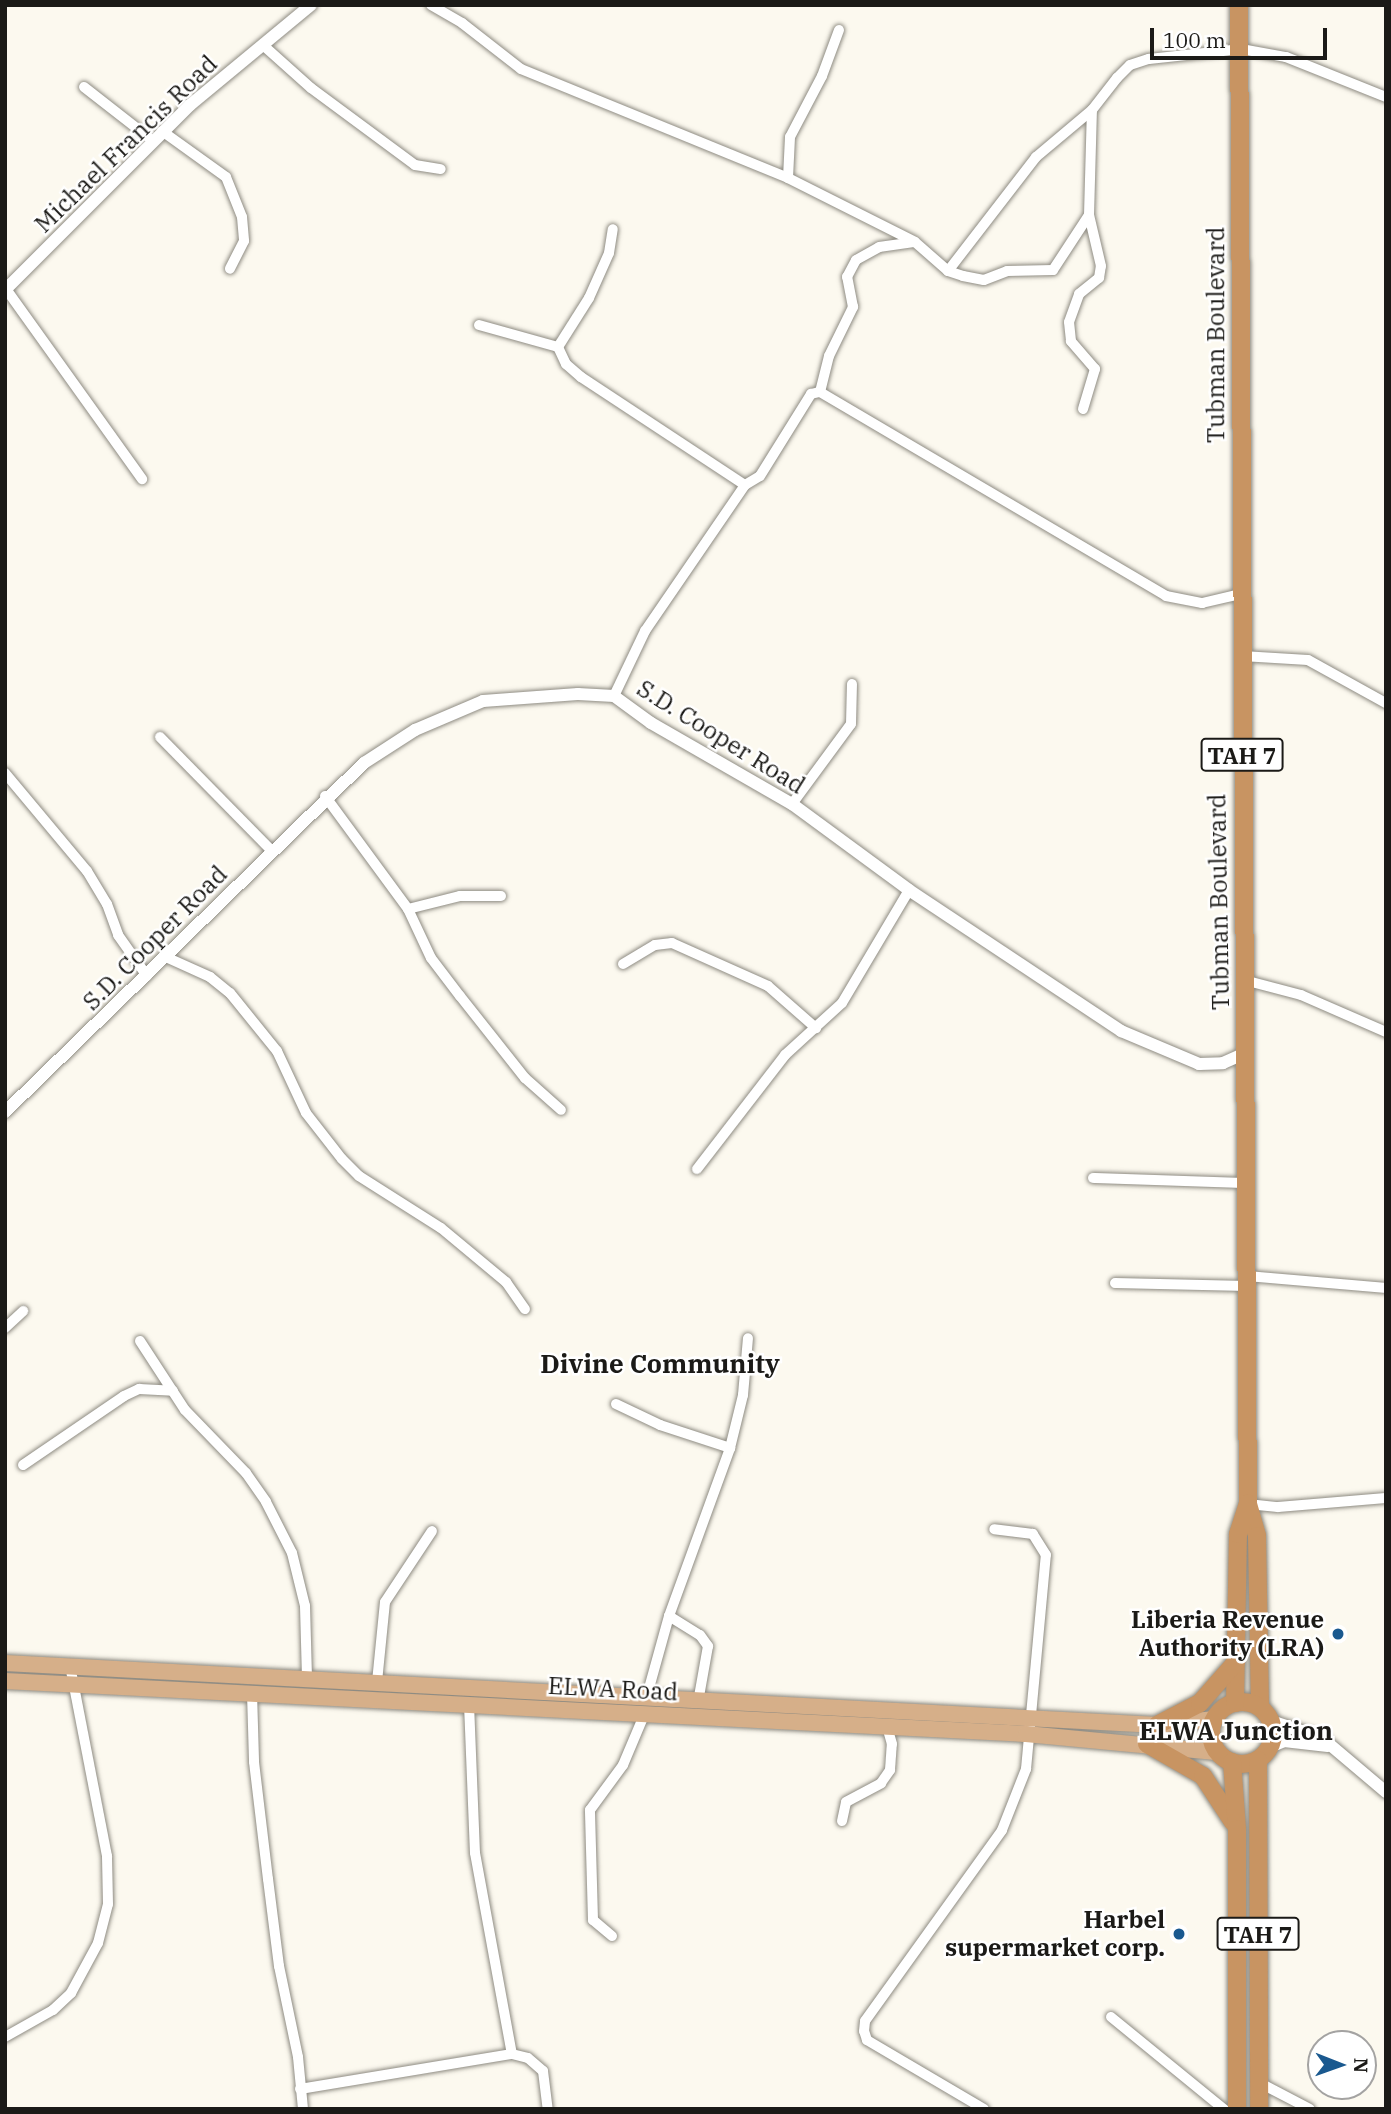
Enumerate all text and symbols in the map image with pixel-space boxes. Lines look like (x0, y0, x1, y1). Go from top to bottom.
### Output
scale bar (1153, 14, 1330, 58)
text: 100 m (1163, 26, 1226, 54)
street label: Michael Francis Road (29, 49, 223, 239)
street label: Tubman Boulevard (1202, 227, 1230, 443)
street label: S.D. Cooper Road (632, 674, 810, 800)
road number: TAH 7 (1200, 736, 1284, 775)
street label: Tubman Boulevard (1203, 793, 1235, 1011)
street label: S.D. Cooper Road (77, 860, 233, 1016)
district label: Divine Community (540, 1348, 780, 1380)
place label: Liberia Revenue Authority (LRA) (1131, 1606, 1324, 1662)
marker: Liberia Revenue Authority (LRA) (1330, 1626, 1346, 1642)
street label: ELWA Road (547, 1671, 679, 1707)
district label: ELWA Junction (1139, 1715, 1333, 1747)
place label: Harbel supermarket corp. (945, 1906, 1165, 1962)
road number: TAH 7 (1216, 1914, 1300, 1954)
marker: Harbel supermarket corp. (1171, 1926, 1187, 1942)
north arrow (1307, 2030, 1377, 2100)
text: N (1349, 2058, 1373, 2073)

